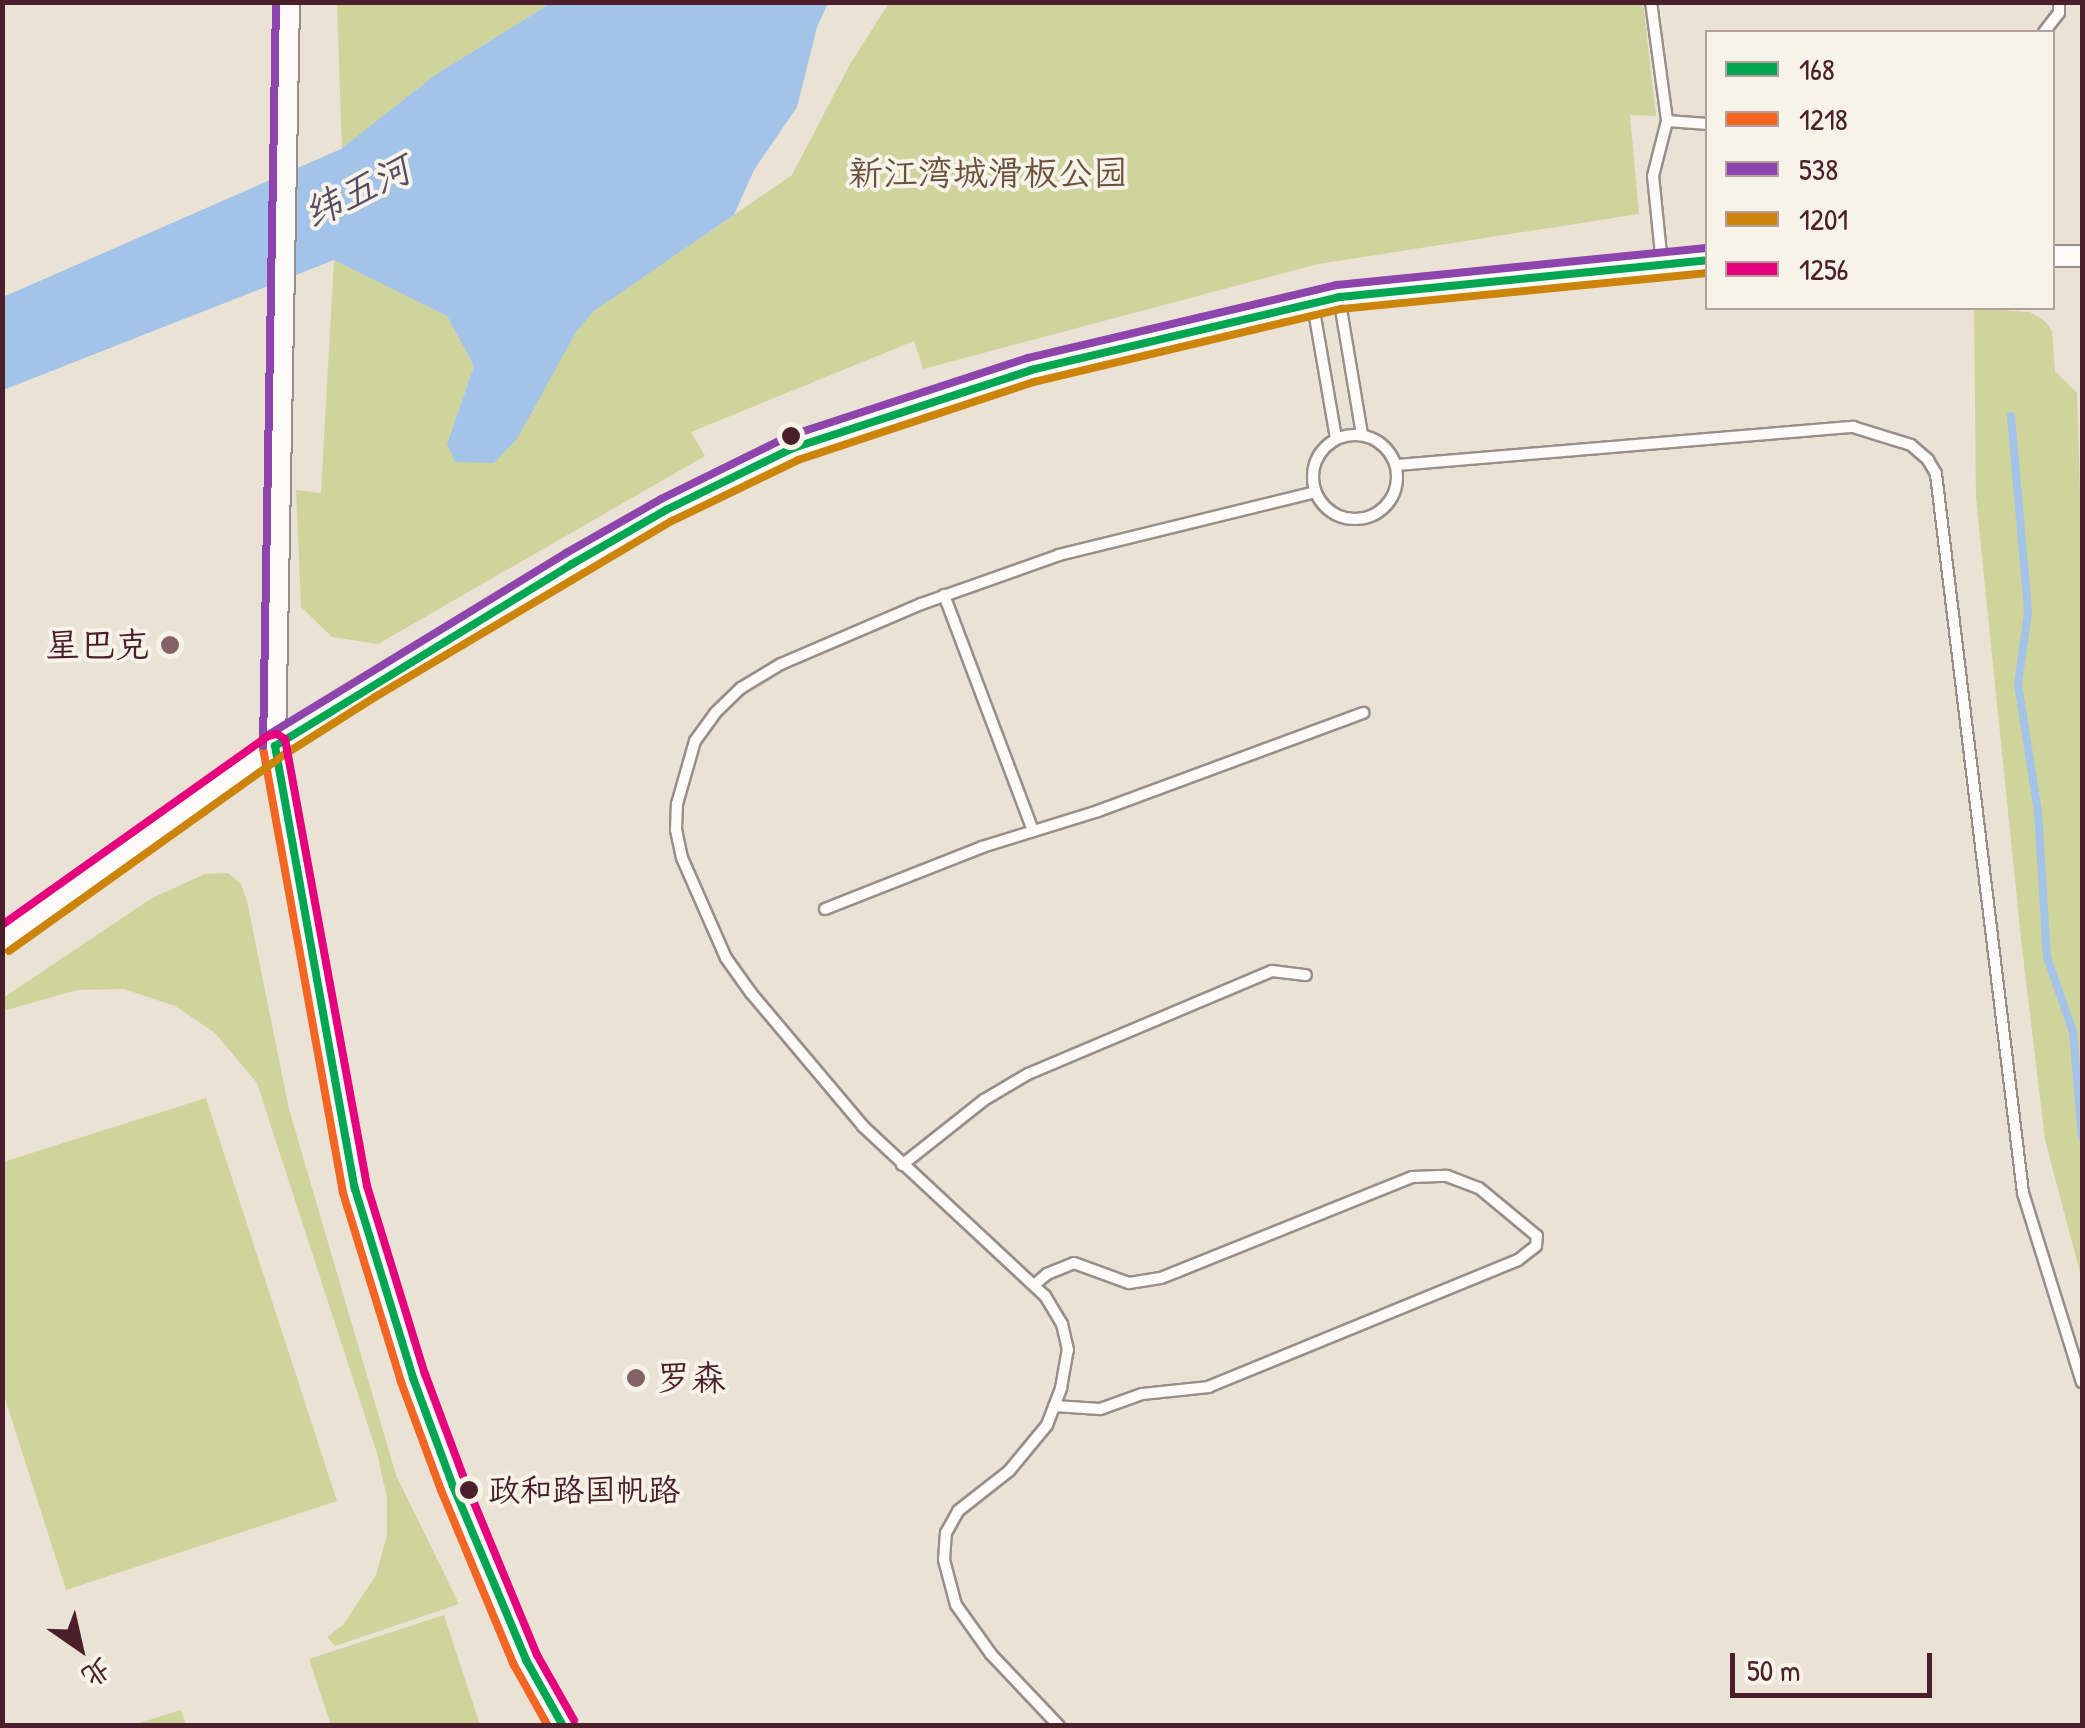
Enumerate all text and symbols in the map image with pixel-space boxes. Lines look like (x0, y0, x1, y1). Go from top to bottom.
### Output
legend (1705, 30, 2055, 310)
text: 168 (1799, 49, 1835, 89)
text: 1218 (1799, 99, 1848, 139)
water label: 纬五河 (296, 146, 418, 236)
text: 538 (1799, 149, 1838, 189)
park label: 新江湾城滑板公园 (848, 152, 1128, 194)
text: 1201 (1799, 199, 1848, 239)
text: 1256 (1799, 249, 1849, 289)
unlabelled marker (781, 426, 801, 446)
place label: 星巴克 (45, 624, 150, 666)
marker: 星巴克 (159, 634, 181, 656)
place label: 罗森 (656, 1357, 726, 1399)
marker: 罗森 (625, 1367, 647, 1389)
place label: 政和路国帆路 (488, 1471, 680, 1509)
marker: 政和路国帆路 (459, 1480, 479, 1500)
north arrow (30, 1598, 130, 1698)
scale bar (1735, 1633, 1938, 1695)
text: 北 (75, 1649, 119, 1696)
text: 50 m (1747, 1650, 1800, 1690)

